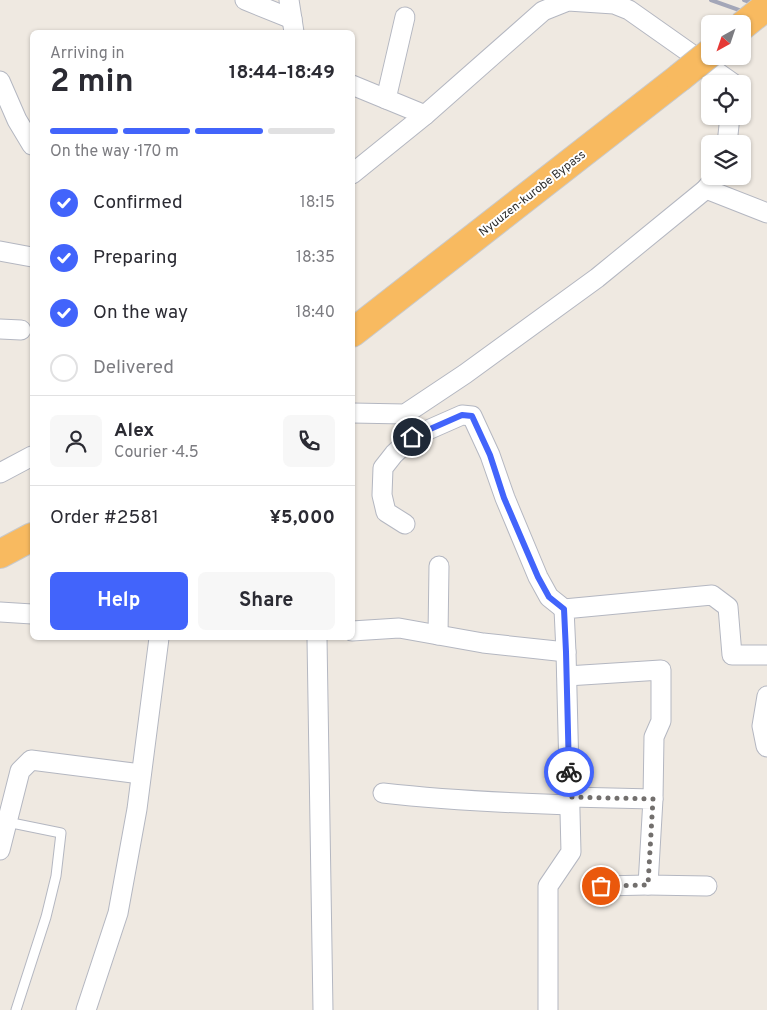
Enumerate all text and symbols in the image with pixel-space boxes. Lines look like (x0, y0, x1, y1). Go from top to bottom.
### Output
north arrow (701, 15, 751, 65)
map controls (701, 15, 751, 185)
text: Arriving in (50, 44, 125, 64)
text: 18:44–18:49 (229, 61, 335, 85)
text: 2 min (50, 63, 134, 103)
button: locate (701, 75, 751, 125)
button: layers (701, 135, 751, 185)
text: On the way · 170 m (50, 142, 179, 162)
street label: Nyuuzen-kurobe Bypass (476, 147, 589, 240)
icon: check (50, 189, 78, 217)
text: Confirmed (93, 191, 183, 215)
text: 18:15 (300, 193, 335, 213)
icon: check (50, 244, 78, 272)
text: Preparing (93, 246, 177, 270)
text: 18:35 (296, 248, 335, 268)
icon: check (50, 299, 78, 327)
text: On the way (93, 301, 188, 325)
text: 18:40 (295, 303, 335, 323)
text: Delivered (93, 356, 174, 380)
button: person (50, 415, 102, 467)
button: phone (283, 415, 335, 467)
pin (391, 416, 433, 458)
text: Alex (114, 419, 154, 443)
icon: home (398, 423, 426, 451)
text: Courier · 4.5 (114, 443, 199, 463)
text: Order #2581 (50, 506, 159, 530)
text: ¥5,000 (270, 506, 335, 530)
button: Help (50, 572, 188, 630)
button: Share (198, 572, 335, 630)
courier (544, 747, 594, 797)
icon: bike (555, 758, 583, 786)
pin (580, 865, 622, 907)
icon: bag (587, 872, 615, 900)

